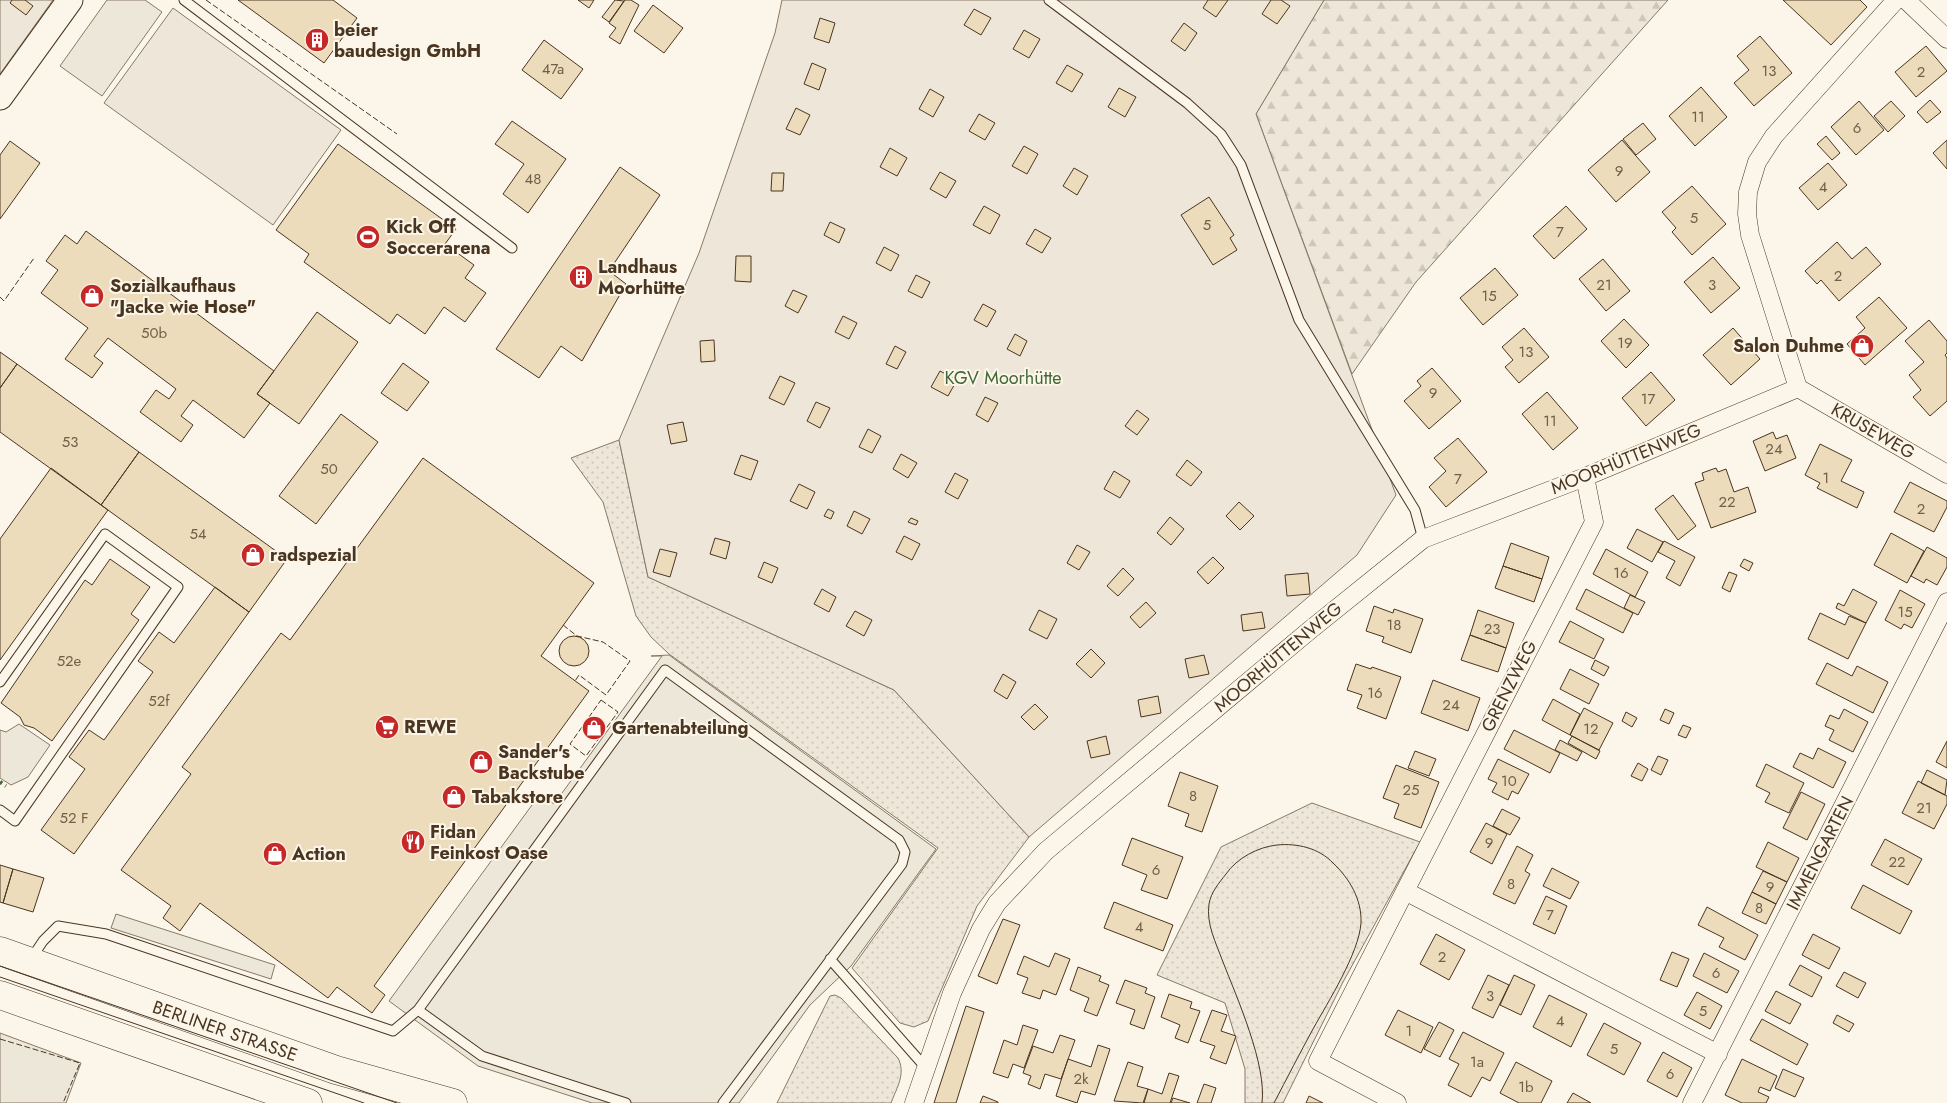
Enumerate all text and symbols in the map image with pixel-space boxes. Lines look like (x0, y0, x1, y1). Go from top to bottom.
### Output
place label: beier baudesign GmbH (334, 17, 481, 64)
building icon: beier baudesign GmbH (304, 27, 330, 53)
house number: 47a (542, 58, 564, 80)
house number: 13 (1762, 60, 1776, 82)
house number: 2 (1917, 61, 1925, 83)
house number: 11 (1691, 106, 1705, 128)
house number: 6 (1853, 117, 1861, 139)
house number: 9 (1615, 160, 1623, 182)
house number: 48 (525, 168, 541, 190)
house number: 4 (1819, 176, 1828, 198)
house number: 5 (1690, 207, 1698, 229)
place label: Kick Off Soccerarena (386, 214, 491, 261)
house number: 5 (1203, 214, 1211, 236)
house number: 7 (1556, 221, 1564, 243)
sports icon: Kick Off Soccerarena (355, 224, 381, 250)
place label: Landhaus Moorhütte (598, 254, 685, 301)
building icon: Landhaus Moorhütte (568, 264, 594, 290)
house number: 2 (1834, 265, 1842, 287)
place label: Sozialkaufhaus "Jacke wie Hose" (110, 273, 256, 320)
house number: 21 (1596, 274, 1612, 296)
house number: 3 (1708, 274, 1716, 296)
shop icon: Sozialkaufhaus "Jacke wie Hose" (79, 283, 105, 309)
house number: 15 (1481, 285, 1497, 307)
house number: 50b (141, 322, 167, 344)
house number: 19 (1617, 332, 1633, 354)
place label: Salon Duhme (1733, 333, 1844, 359)
shop icon: Salon Duhme (1849, 333, 1875, 359)
house number: 13 (1519, 341, 1533, 363)
park label: KGV Moorhütte (944, 365, 1062, 391)
house number: 9 (1429, 382, 1437, 404)
house number: 17 (1641, 388, 1655, 410)
street label: KRUSEWEG (1826, 397, 1920, 466)
house number: 11 (1543, 410, 1557, 432)
street label: MOORHÜTTENWEG (1547, 417, 1705, 501)
house number: 53 (62, 431, 78, 453)
house number: 24 (1765, 438, 1783, 460)
house number: 50 (320, 458, 338, 480)
house number: 1 (1823, 467, 1829, 489)
house number: 7 (1454, 468, 1462, 490)
house number: 22 (1718, 491, 1736, 513)
house number: 2 (1917, 498, 1925, 520)
house number: 54 (189, 523, 207, 545)
shop icon: radspezial (240, 542, 266, 568)
place label: radspezial (270, 542, 357, 568)
house number: 16 (1613, 562, 1629, 584)
street label: MOORHÜTTENWEG (1208, 596, 1348, 718)
house number: 15 (1897, 601, 1913, 623)
house number: 18 (1387, 614, 1401, 636)
house number: 23 (1484, 618, 1500, 640)
street label: GRENZWEG (1475, 636, 1543, 736)
house number: 52e (57, 650, 82, 672)
house number: 16 (1367, 682, 1383, 704)
house number: 52f (148, 690, 170, 712)
house number: 24 (1442, 694, 1460, 716)
supermarket icon: REWE (374, 714, 400, 740)
place label: REWE (404, 714, 457, 740)
shop icon: Gartenabteilung (581, 715, 607, 741)
place label: Gartenabteilung (612, 715, 749, 741)
house number: 12 (1583, 718, 1599, 740)
place label: Sander's Backstube (498, 739, 585, 786)
shop icon: Sander's Backstube (468, 749, 494, 775)
house number: 10 (1501, 770, 1517, 792)
house number: 25 (1403, 779, 1420, 801)
shop icon: Tabakstore (441, 784, 467, 810)
place label: Tabakstore (472, 784, 563, 810)
house number: 8 (1189, 785, 1197, 807)
street label: IMMENGARTEN (1780, 791, 1860, 915)
house number: 21 (1916, 797, 1932, 819)
house number: 52 F (60, 807, 89, 829)
place label: Fidan Feinkost Oase (430, 819, 548, 866)
restaurant icon: Fidan Feinkost Oase (400, 829, 426, 855)
house number: 9 (1485, 832, 1493, 854)
shop icon: Action (262, 841, 288, 867)
place label: Action (291, 841, 346, 867)
house number: 22 (1888, 851, 1906, 873)
house number: 6 (1152, 859, 1160, 881)
house number: 8 (1507, 873, 1515, 895)
house number: 9 (1766, 876, 1774, 898)
house number: 8 (1755, 897, 1763, 919)
house number: 7 (1546, 904, 1554, 926)
house number: 4 (1135, 916, 1144, 938)
house number: 2 (1438, 946, 1446, 968)
house number: 6 (1712, 962, 1720, 984)
house number: 3 (1486, 985, 1494, 1007)
street label: BERLINER STRASSE (149, 994, 301, 1068)
house number: 5 (1699, 1000, 1707, 1022)
house number: 4 (1556, 1010, 1565, 1032)
house number: 1 (1406, 1020, 1412, 1042)
house number: 5 (1610, 1038, 1618, 1060)
house number: 1a (1470, 1051, 1484, 1073)
house number: 6 (1666, 1063, 1674, 1085)
house number: 2k (1073, 1068, 1089, 1090)
house number: 1b (1518, 1076, 1534, 1098)

